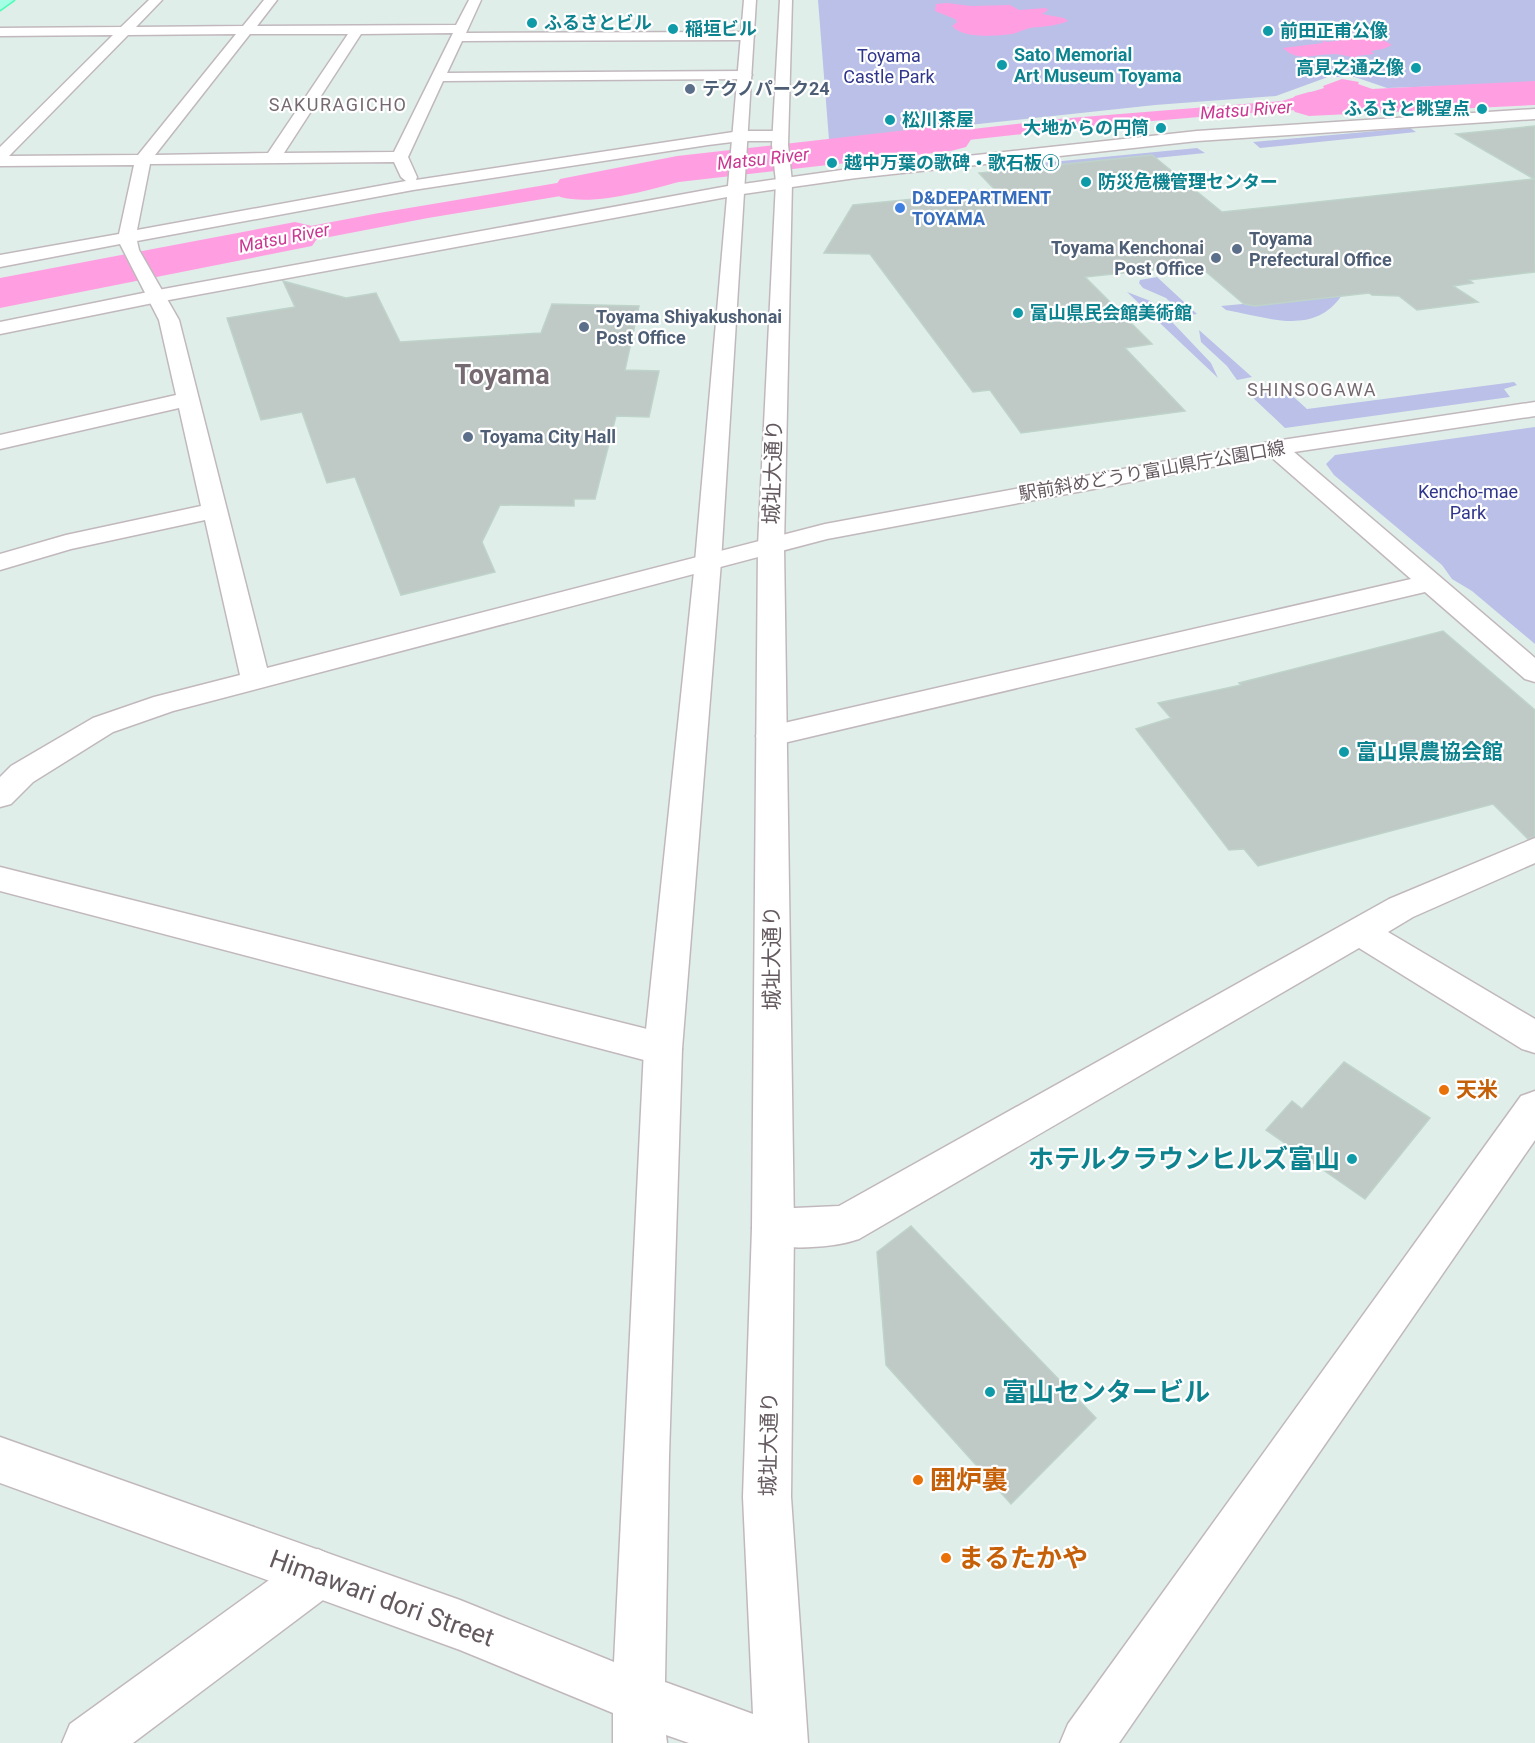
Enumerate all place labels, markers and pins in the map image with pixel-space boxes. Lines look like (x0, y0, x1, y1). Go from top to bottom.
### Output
place label: ふるさとビル (544, 12, 652, 33)
marker: ふるさとビル (525, 16, 539, 30)
place label: 稲垣ビル (685, 18, 757, 39)
place label: 前田正甫公像 (1280, 20, 1388, 41)
marker: 稲垣ビル (666, 22, 680, 36)
marker: 前田正甫公像 (1261, 24, 1275, 38)
place label: Sato Memorial Art Museum Toyama (1014, 44, 1182, 86)
place label: 高見之通之像 (1296, 57, 1404, 78)
marker: Sato Memorial Art Museum Toyama (995, 58, 1009, 72)
marker: 高見之通之像 (1409, 61, 1423, 75)
place label: テクノパーク24 (702, 78, 830, 99)
marker: テクノパーク24 (683, 82, 697, 96)
place label: ふるさと眺望点 (1344, 98, 1470, 119)
marker: ふるさと眺望点 (1475, 102, 1489, 116)
place label: 松川茶屋 (902, 109, 974, 130)
marker: 松川茶屋 (883, 113, 897, 127)
place label: 大地からの円筒 (1023, 117, 1149, 138)
marker: 大地からの円筒 (1154, 121, 1168, 135)
place label: 越中万葉の歌碑・歌石板① (844, 152, 1060, 173)
marker: 越中万葉の歌碑・歌石板① (825, 156, 839, 170)
place label: 防災危機管理センター (1098, 171, 1278, 192)
marker: 防災危機管理センター (1079, 175, 1093, 189)
place label: D&DEPARTMENT TOYAMA (912, 187, 1051, 229)
marker: D&DEPARTMENT TOYAMA (893, 201, 907, 215)
place label: Toyama Prefectural Office (1249, 228, 1392, 270)
place label: Toyama Kenchonai Post Office (1051, 237, 1204, 279)
marker: Toyama Prefectural Office (1230, 242, 1244, 256)
marker: Toyama Kenchonai Post Office (1209, 251, 1223, 265)
place label: 富山県民会館美術館 (1030, 302, 1192, 323)
place label: Toyama Shiyakushonai Post Office (596, 306, 782, 348)
marker: 富山県民会館美術館 (1011, 306, 1025, 320)
marker: Toyama Shiyakushonai Post Office (577, 320, 591, 334)
place label: Toyama City Hall (480, 426, 616, 447)
marker: Toyama City Hall (461, 430, 475, 444)
place label: 富山県農協会館 (1356, 740, 1503, 764)
marker: 富山県農協会館 (1337, 745, 1351, 759)
place label: 天米 (1456, 1078, 1498, 1102)
marker: 天米 (1437, 1083, 1451, 1097)
place label: ホテルクラウンヒルズ富山 (1028, 1144, 1340, 1174)
marker: ホテルクラウンヒルズ富山 (1345, 1152, 1359, 1166)
place label: 富山センタービル (1002, 1377, 1210, 1407)
marker: 富山センタービル (983, 1385, 997, 1399)
place label: 囲炉裏 (930, 1465, 1008, 1495)
marker: 囲炉裏 (911, 1473, 925, 1487)
place label: まるたかや (958, 1543, 1088, 1573)
marker: まるたかや (939, 1551, 953, 1565)

